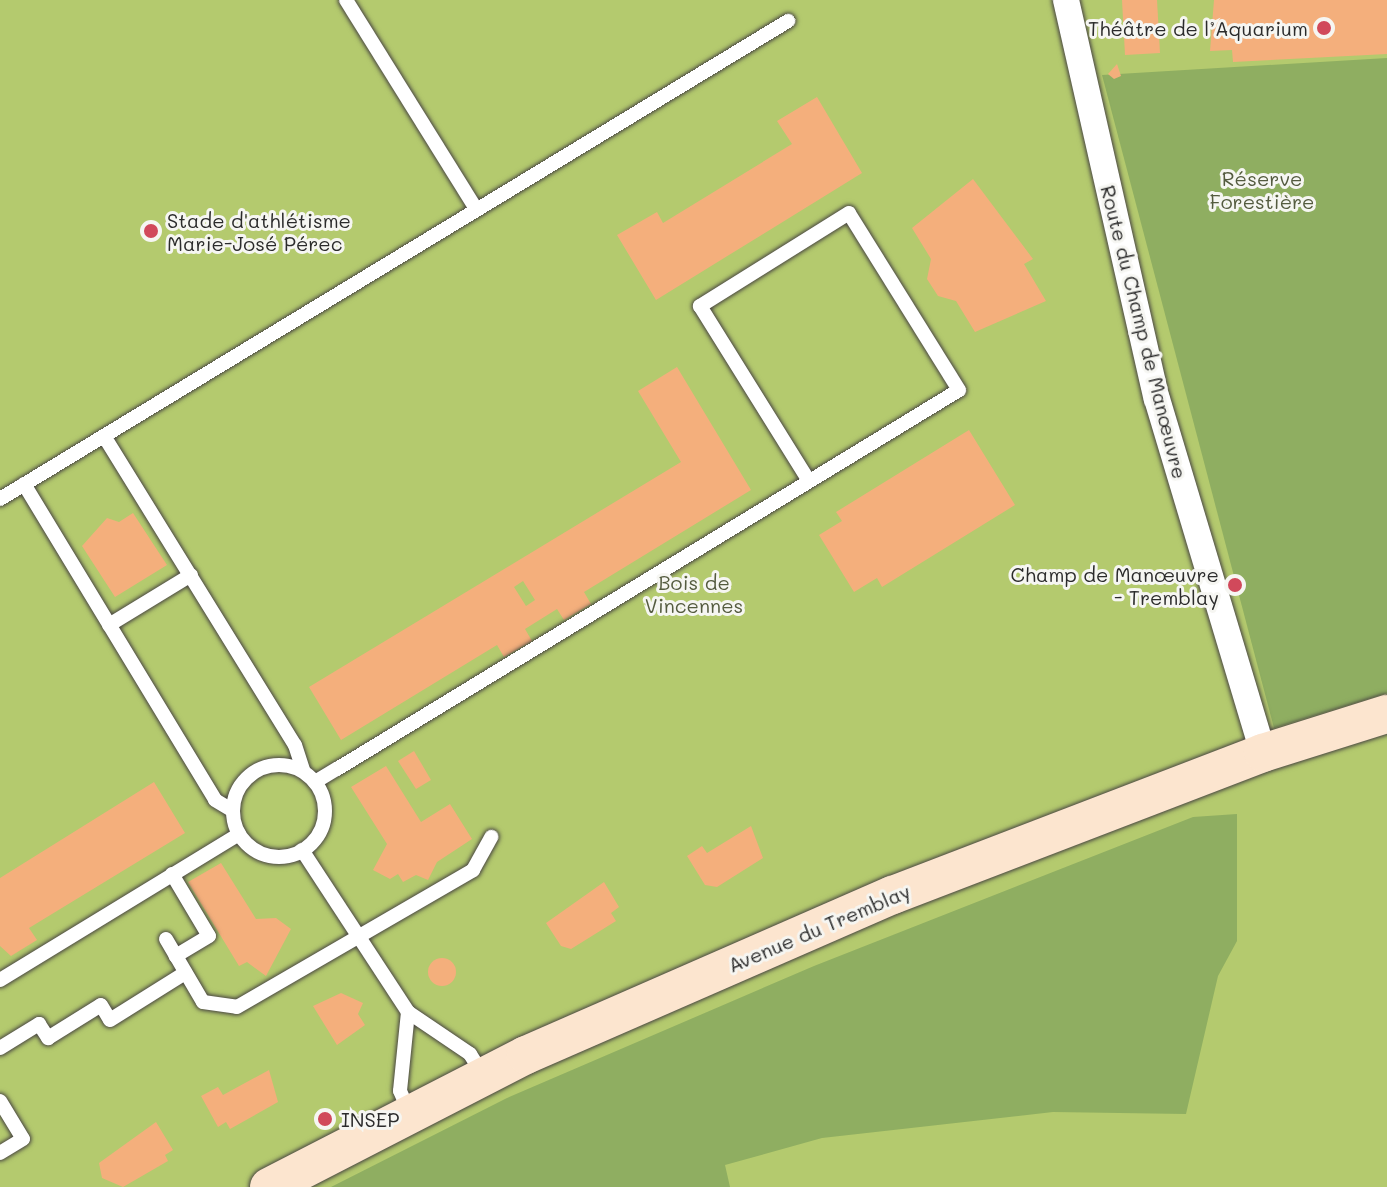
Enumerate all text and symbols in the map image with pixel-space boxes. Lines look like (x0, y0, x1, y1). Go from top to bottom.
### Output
place label: Théâtre de l’Aquarium (1088, 16, 1308, 40)
marker: Théâtre de l’Aquarium (1315, 19, 1333, 37)
park label: Réserve Forestière (1210, 167, 1314, 214)
street label: Route du Champ de Manœuvre (1096, 183, 1192, 481)
place label: Stade d'athlétisme Marie-José Pérec (167, 208, 351, 255)
marker: Stade d'athlétisme Marie-José Pérec (142, 222, 160, 240)
place label: Champ de Manœuvre - Tremblay (1011, 562, 1219, 609)
park label: Bois de Vincennes (645, 570, 743, 617)
marker: Champ de Manœuvre - Tremblay (1226, 576, 1244, 594)
street label: Avenue du Tremblay (724, 879, 914, 977)
place label: INSEP (341, 1107, 399, 1131)
marker: INSEP (316, 1110, 334, 1128)

